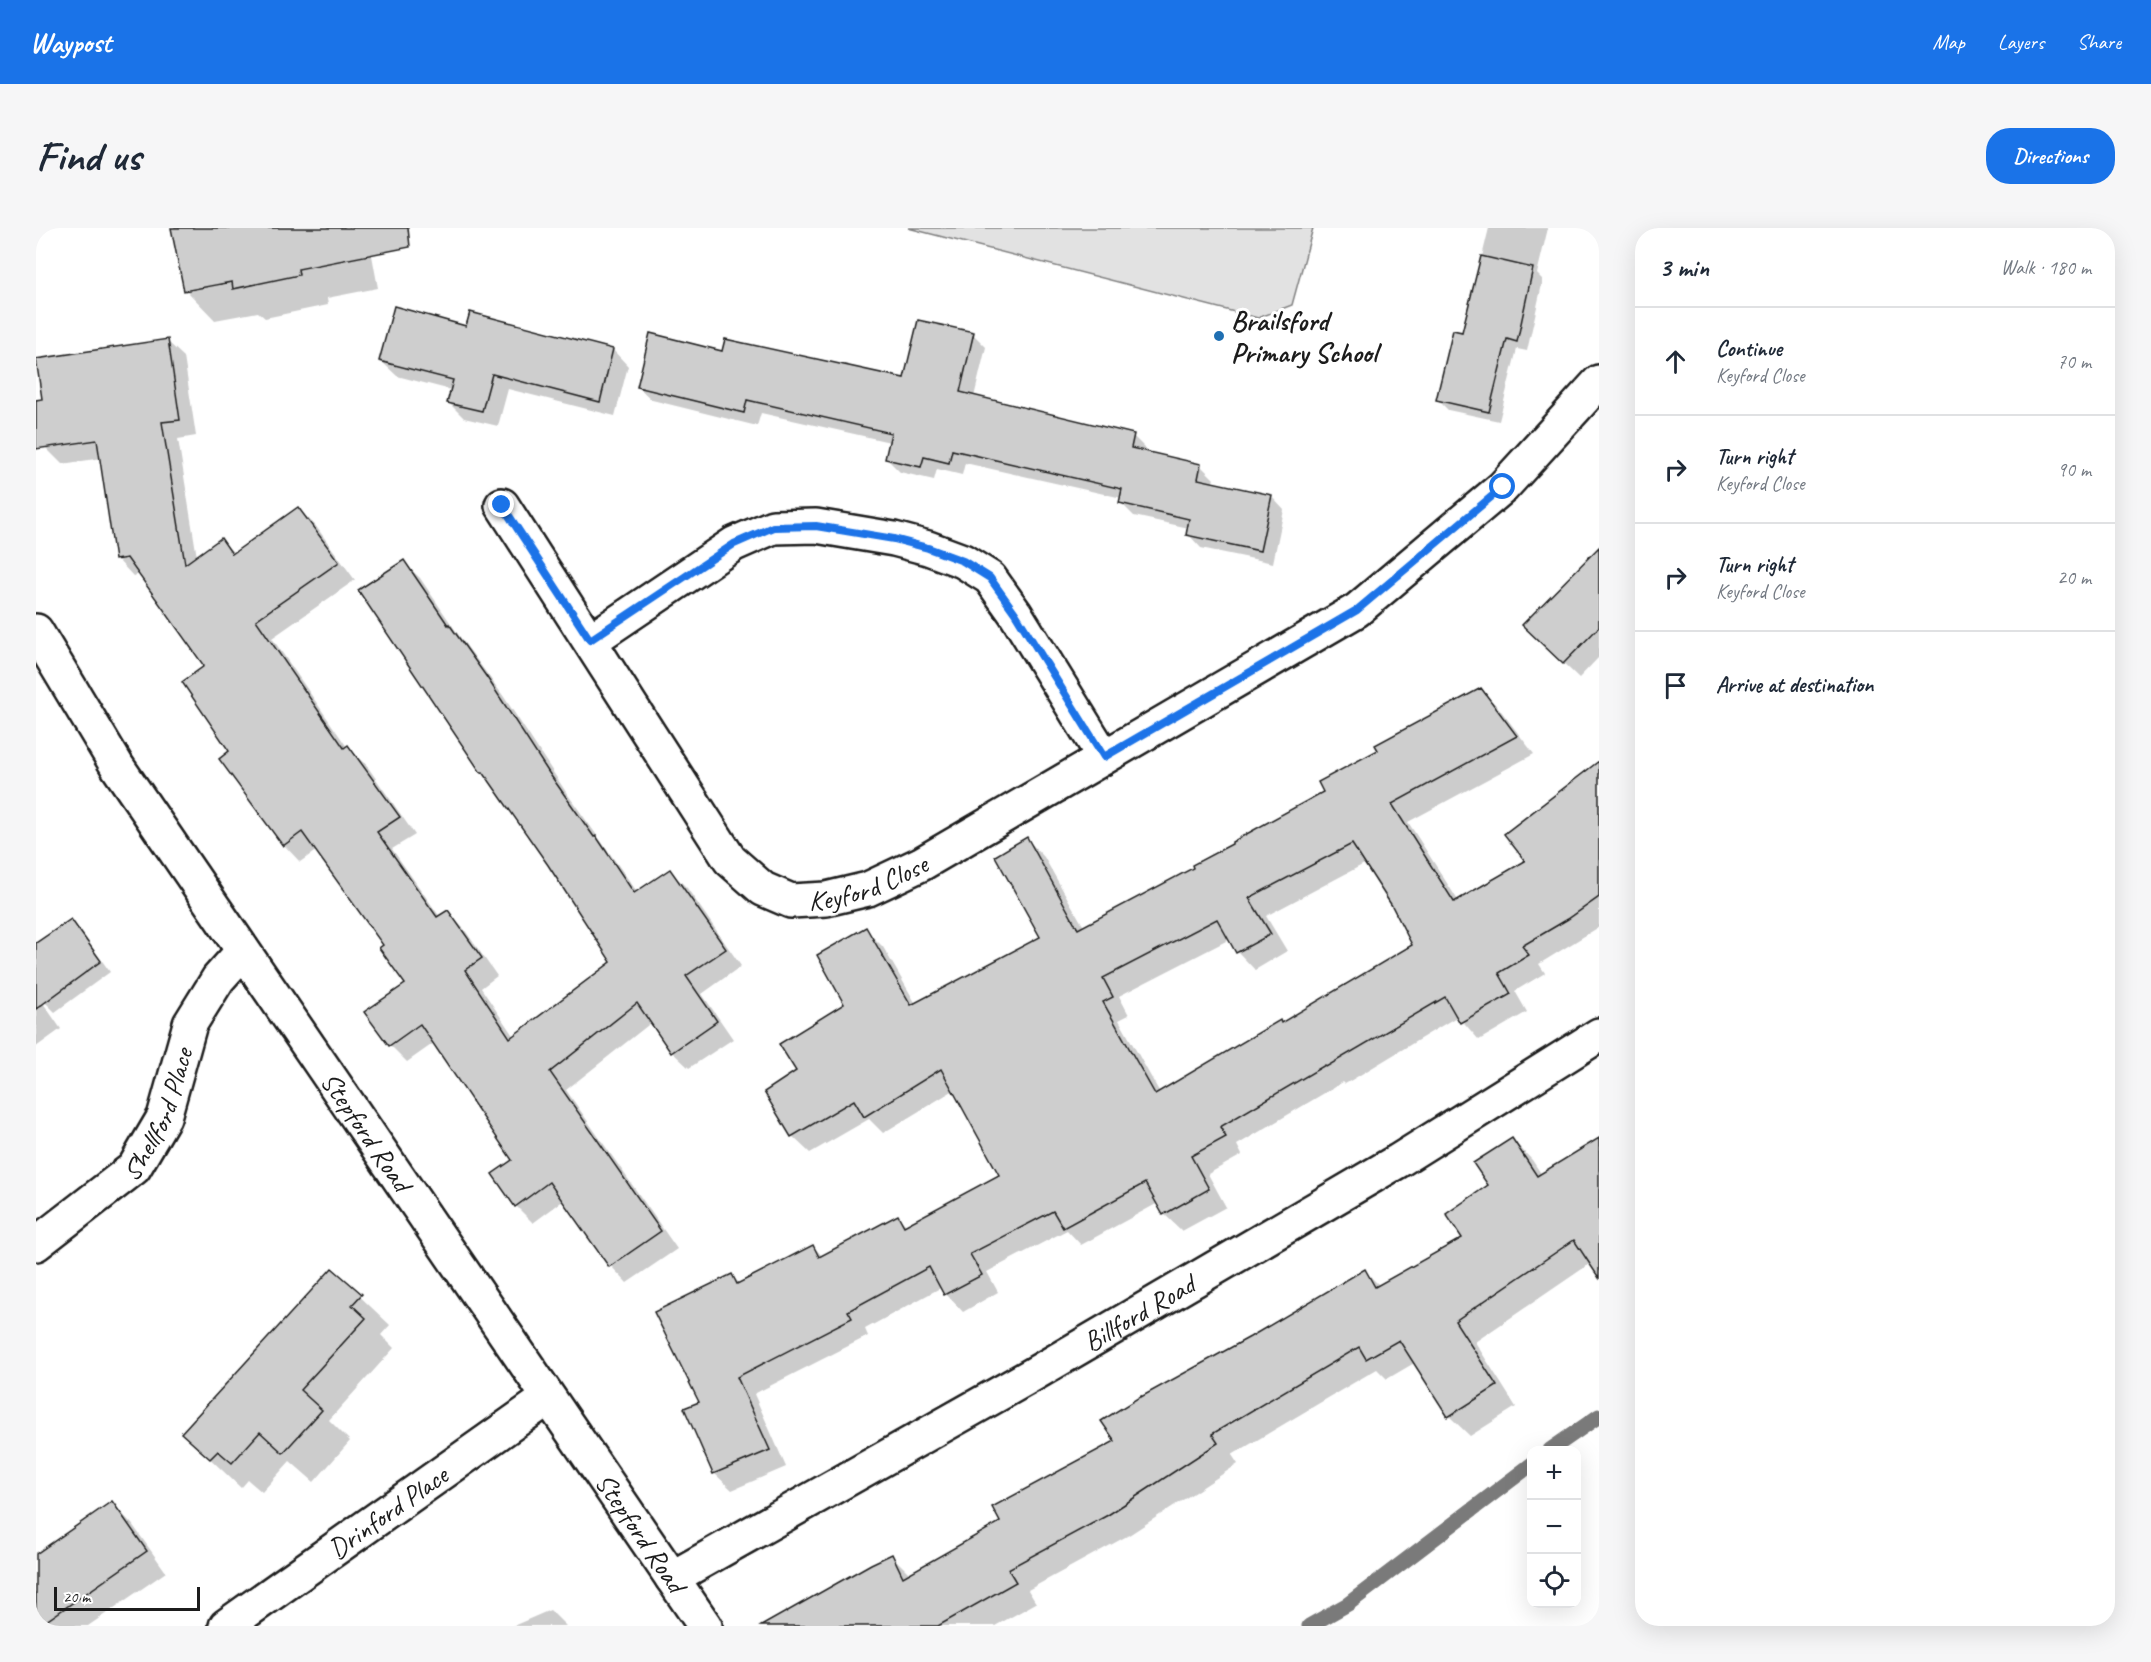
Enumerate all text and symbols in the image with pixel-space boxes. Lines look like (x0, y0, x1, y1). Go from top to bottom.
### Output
text: Waypost (30, 25, 111, 60)
text: Map (1932, 29, 1965, 55)
text: Layers (1998, 29, 2044, 55)
text: Share (2077, 29, 2121, 55)
button: Directions (1986, 128, 2115, 184)
text: Find us (36, 130, 141, 183)
text: 3 min (1659, 251, 1709, 284)
text: Walk · 180 m (2001, 255, 2091, 280)
place label: Brailsford Primary School (1231, 303, 1383, 370)
marker: Brailsford Primary School (1212, 329, 1226, 343)
text: Continue (1716, 335, 1782, 363)
icon: ahead (1659, 345, 1692, 378)
text: 70 m (2057, 349, 2091, 374)
text: Keyford Close (1716, 363, 1804, 388)
text: Turn right (1716, 443, 1793, 471)
icon: right (1659, 453, 1692, 486)
text: 90 m (2057, 457, 2091, 482)
text: Keyford Close (1716, 471, 1804, 496)
route start (1489, 473, 1515, 499)
route end (488, 491, 514, 517)
text: Turn right (1716, 551, 1793, 579)
icon: right (1659, 561, 1692, 594)
text: 20 m (2057, 565, 2091, 590)
text: Keyford Close (1716, 579, 1804, 604)
icon: arrive (1659, 669, 1692, 702)
text: Arrive at destination (1716, 671, 1873, 699)
street label: Keyford Close (808, 845, 936, 917)
street label: Shellford Place (115, 1042, 200, 1188)
street label: Stepford Road (314, 1065, 422, 1201)
street label: Billford Road (1077, 1264, 1204, 1359)
map controls (1527, 1446, 1581, 1608)
button: + (1527, 1446, 1581, 1500)
street label: Drinford Place (321, 1456, 456, 1566)
street label: Stepford Road (588, 1466, 696, 1602)
button: − (1527, 1500, 1581, 1554)
button: locate (1527, 1554, 1581, 1608)
scale bar (54, 1584, 200, 1612)
text: 20 m (63, 1587, 90, 1607)

